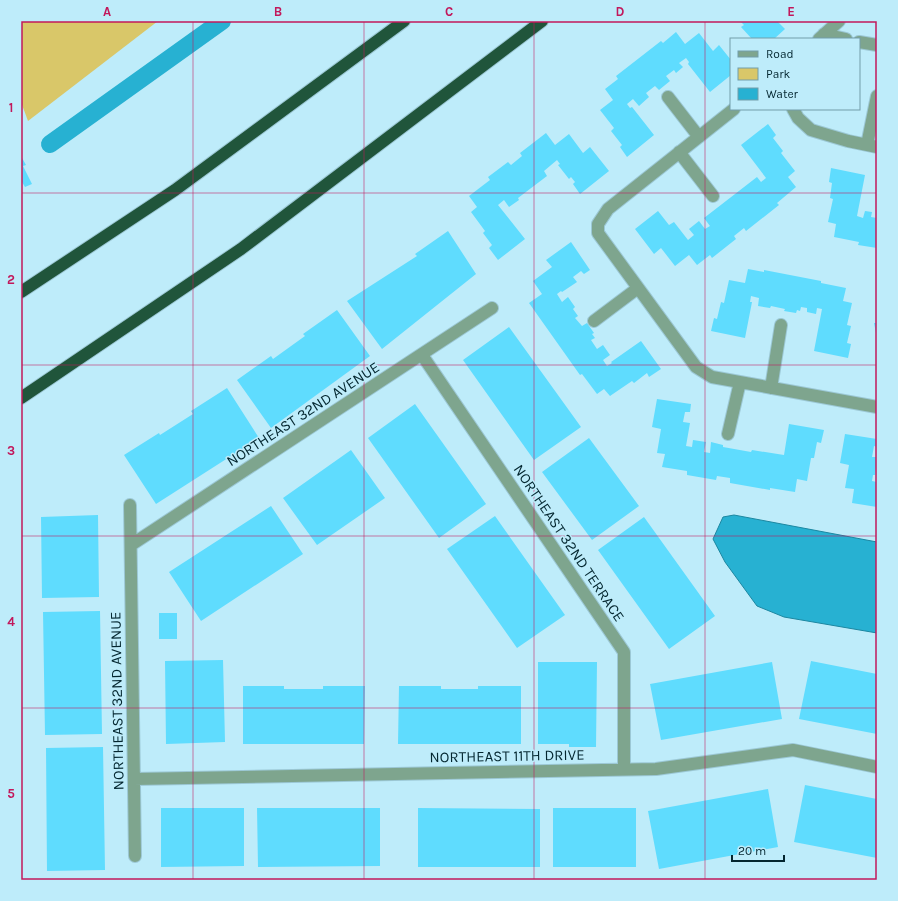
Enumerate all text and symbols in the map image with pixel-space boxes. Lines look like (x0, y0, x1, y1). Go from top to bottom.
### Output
text: A (103, 4, 111, 19)
text: B (274, 4, 282, 19)
text: C (445, 4, 453, 19)
text: D (616, 4, 625, 19)
text: E (787, 4, 795, 19)
legend (730, 38, 860, 110)
text: Road (766, 47, 794, 61)
text: Park (766, 67, 791, 81)
text: Water (766, 87, 799, 101)
text: 1 (9, 100, 13, 115)
text: 2 (7, 272, 15, 287)
street label: NORTHEAST 32ND AVENUE (223, 358, 383, 470)
text: 3 (7, 443, 15, 458)
street label: NORTHEAST 32ND TERRACE (510, 461, 628, 625)
street label: NORTHEAST 32ND AVENUE (106, 612, 128, 790)
text: 4 (7, 614, 15, 629)
street label: NORTHEAST 11TH DRIVE (429, 746, 585, 766)
text: 5 (7, 786, 15, 801)
scale bar (732, 837, 784, 863)
text: 20 m (738, 844, 766, 858)

